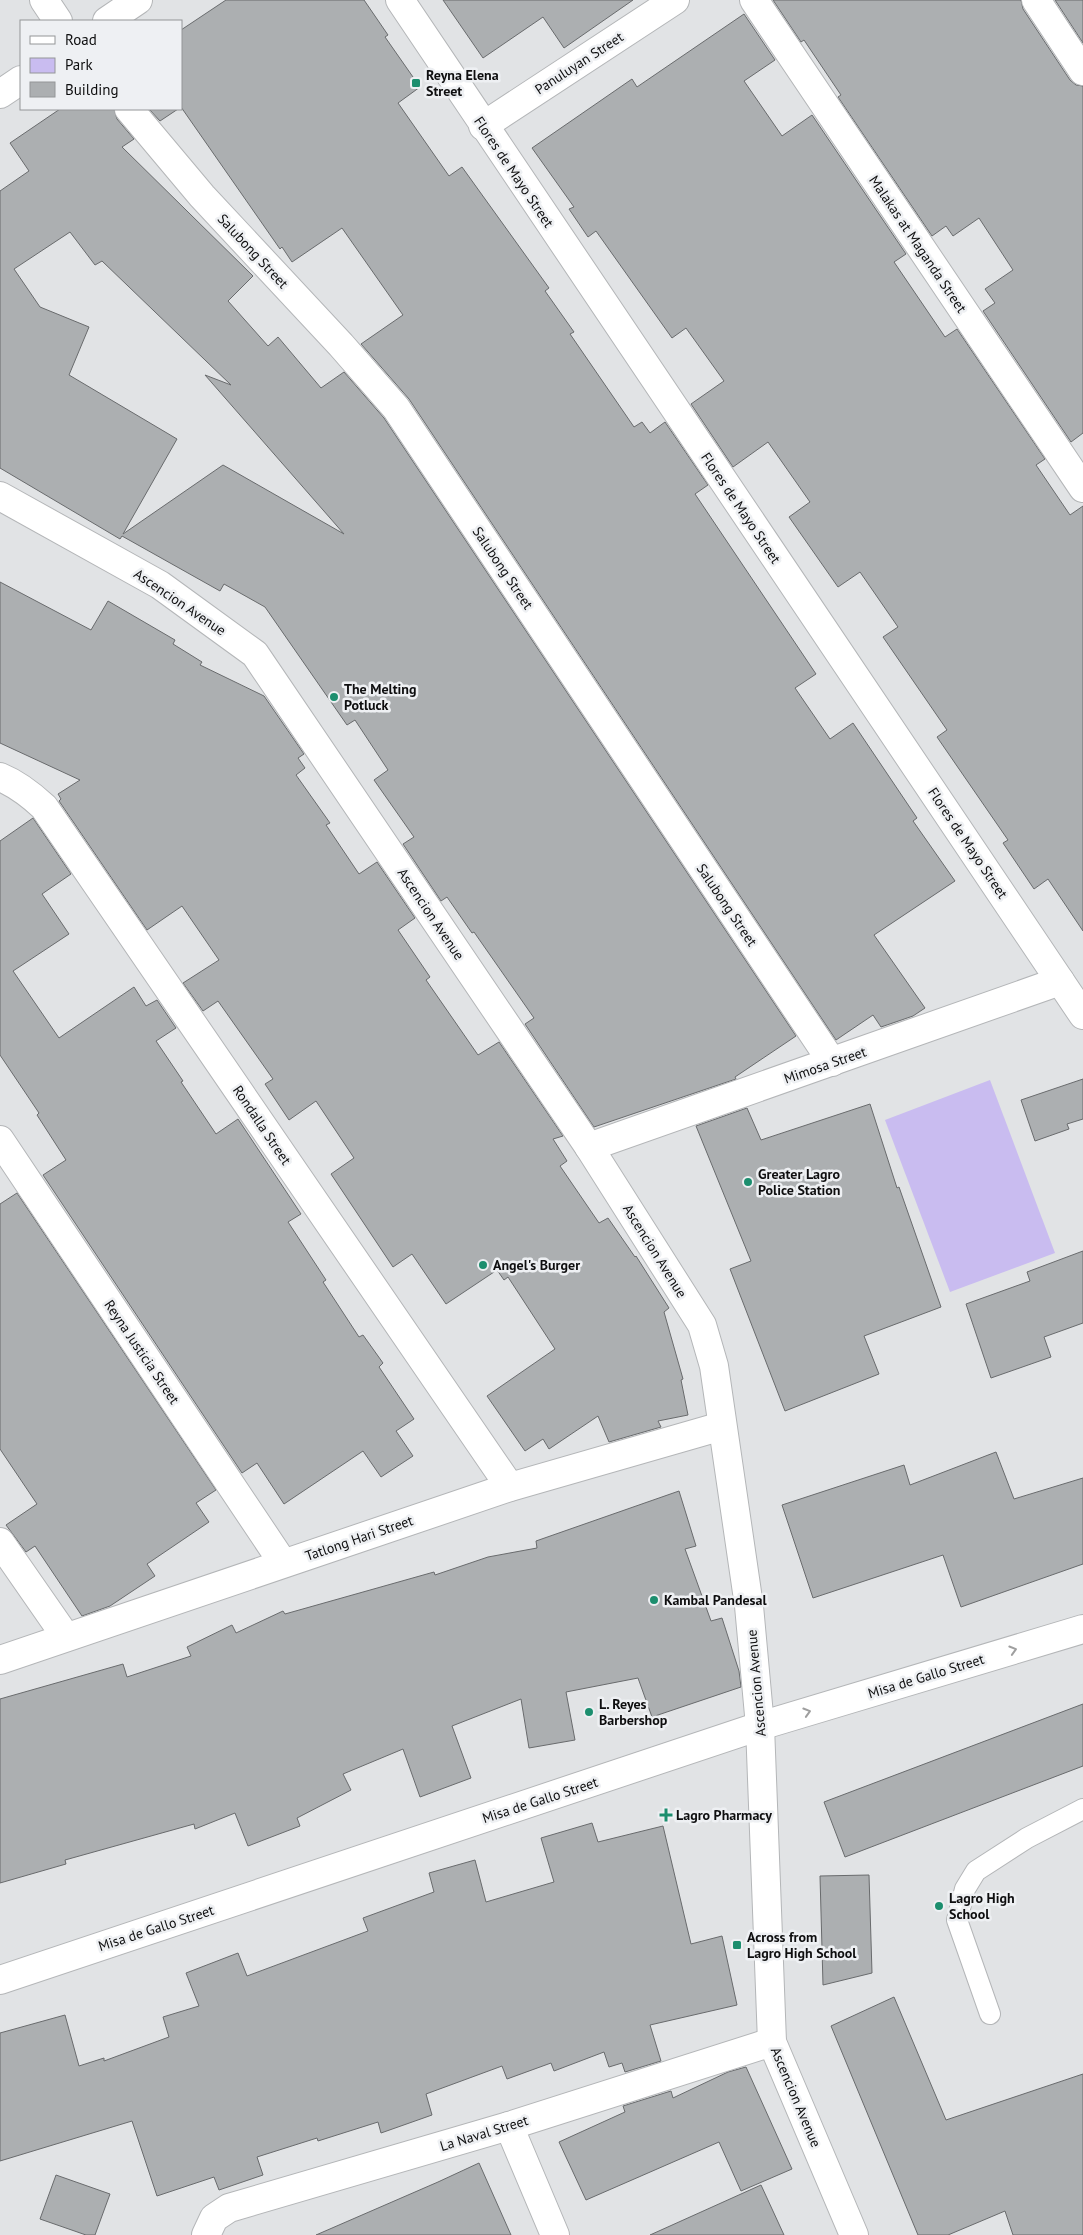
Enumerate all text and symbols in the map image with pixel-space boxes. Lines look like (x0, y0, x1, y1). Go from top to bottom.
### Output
legend (20, 20, 182, 110)
street label: Panuluyan Street (531, 28, 627, 98)
text: Road (65, 30, 97, 49)
text: Park (65, 55, 93, 74)
place label: Reyna Elena Street (426, 66, 499, 100)
marker: Reyna Elena Street (410, 77, 422, 89)
text: Building (65, 80, 119, 99)
street label: Flores de Mayo Street (470, 113, 558, 231)
street label: Malakas at Maganda Street (865, 172, 971, 316)
street label: Salubong Street (214, 210, 292, 292)
street label: Flores de Mayo Street (697, 449, 785, 567)
street label: Salubong Street (469, 523, 537, 613)
street label: Ascencion Avenue (131, 565, 229, 639)
place label: The Melting Potluck (344, 680, 416, 714)
marker: The Melting Potluck (328, 691, 340, 703)
street label: Flores de Mayo Street (924, 784, 1012, 902)
street label: Salubong Street (693, 860, 761, 950)
street label: Ascencion Avenue (394, 865, 468, 963)
street label: Mimosa Street (781, 1042, 869, 1088)
street label: Rondalla Street (229, 1082, 295, 1168)
place label: Greater Lagro Police Station (758, 1165, 840, 1199)
marker: Greater Lagro Police Station (742, 1176, 754, 1188)
street label: Ascencion Avenue (619, 1201, 691, 1301)
place label: Angel's Burger (493, 1256, 580, 1274)
marker: Angel's Burger (477, 1259, 489, 1271)
street label: Reyna Justicia Street (100, 1296, 184, 1408)
street label: Tatlong Hari Street (303, 1511, 416, 1565)
place label: Kambal Pandesal (664, 1591, 767, 1609)
marker: Kambal Pandesal (648, 1594, 660, 1606)
street label: Ascencion Avenue (742, 1629, 770, 1737)
one-way arrow (1008, 1645, 1017, 1655)
street label: Misa de Gallo Street (866, 1650, 986, 1702)
place label: L. Reyes Barbershop (599, 1695, 668, 1729)
marker: L. Reyes Barbershop (583, 1706, 595, 1718)
one-way arrow (802, 1707, 811, 1717)
street label: Misa de Gallo Street (480, 1773, 600, 1827)
place label: Lagro Pharmacy (676, 1806, 772, 1824)
marker: Lagro Pharmacy (660, 1809, 672, 1821)
place label: Lagro High School (949, 1889, 1015, 1923)
marker: Lagro High School (933, 1900, 945, 1912)
street label: Misa de Gallo Street (96, 1901, 216, 1955)
place label: Across from Lagro High School (747, 1928, 857, 1962)
marker: Across from Lagro High School (731, 1939, 743, 1951)
street label: Ascencion Avenue (767, 2044, 825, 2150)
street label: La Naval Street (438, 2111, 531, 2155)

